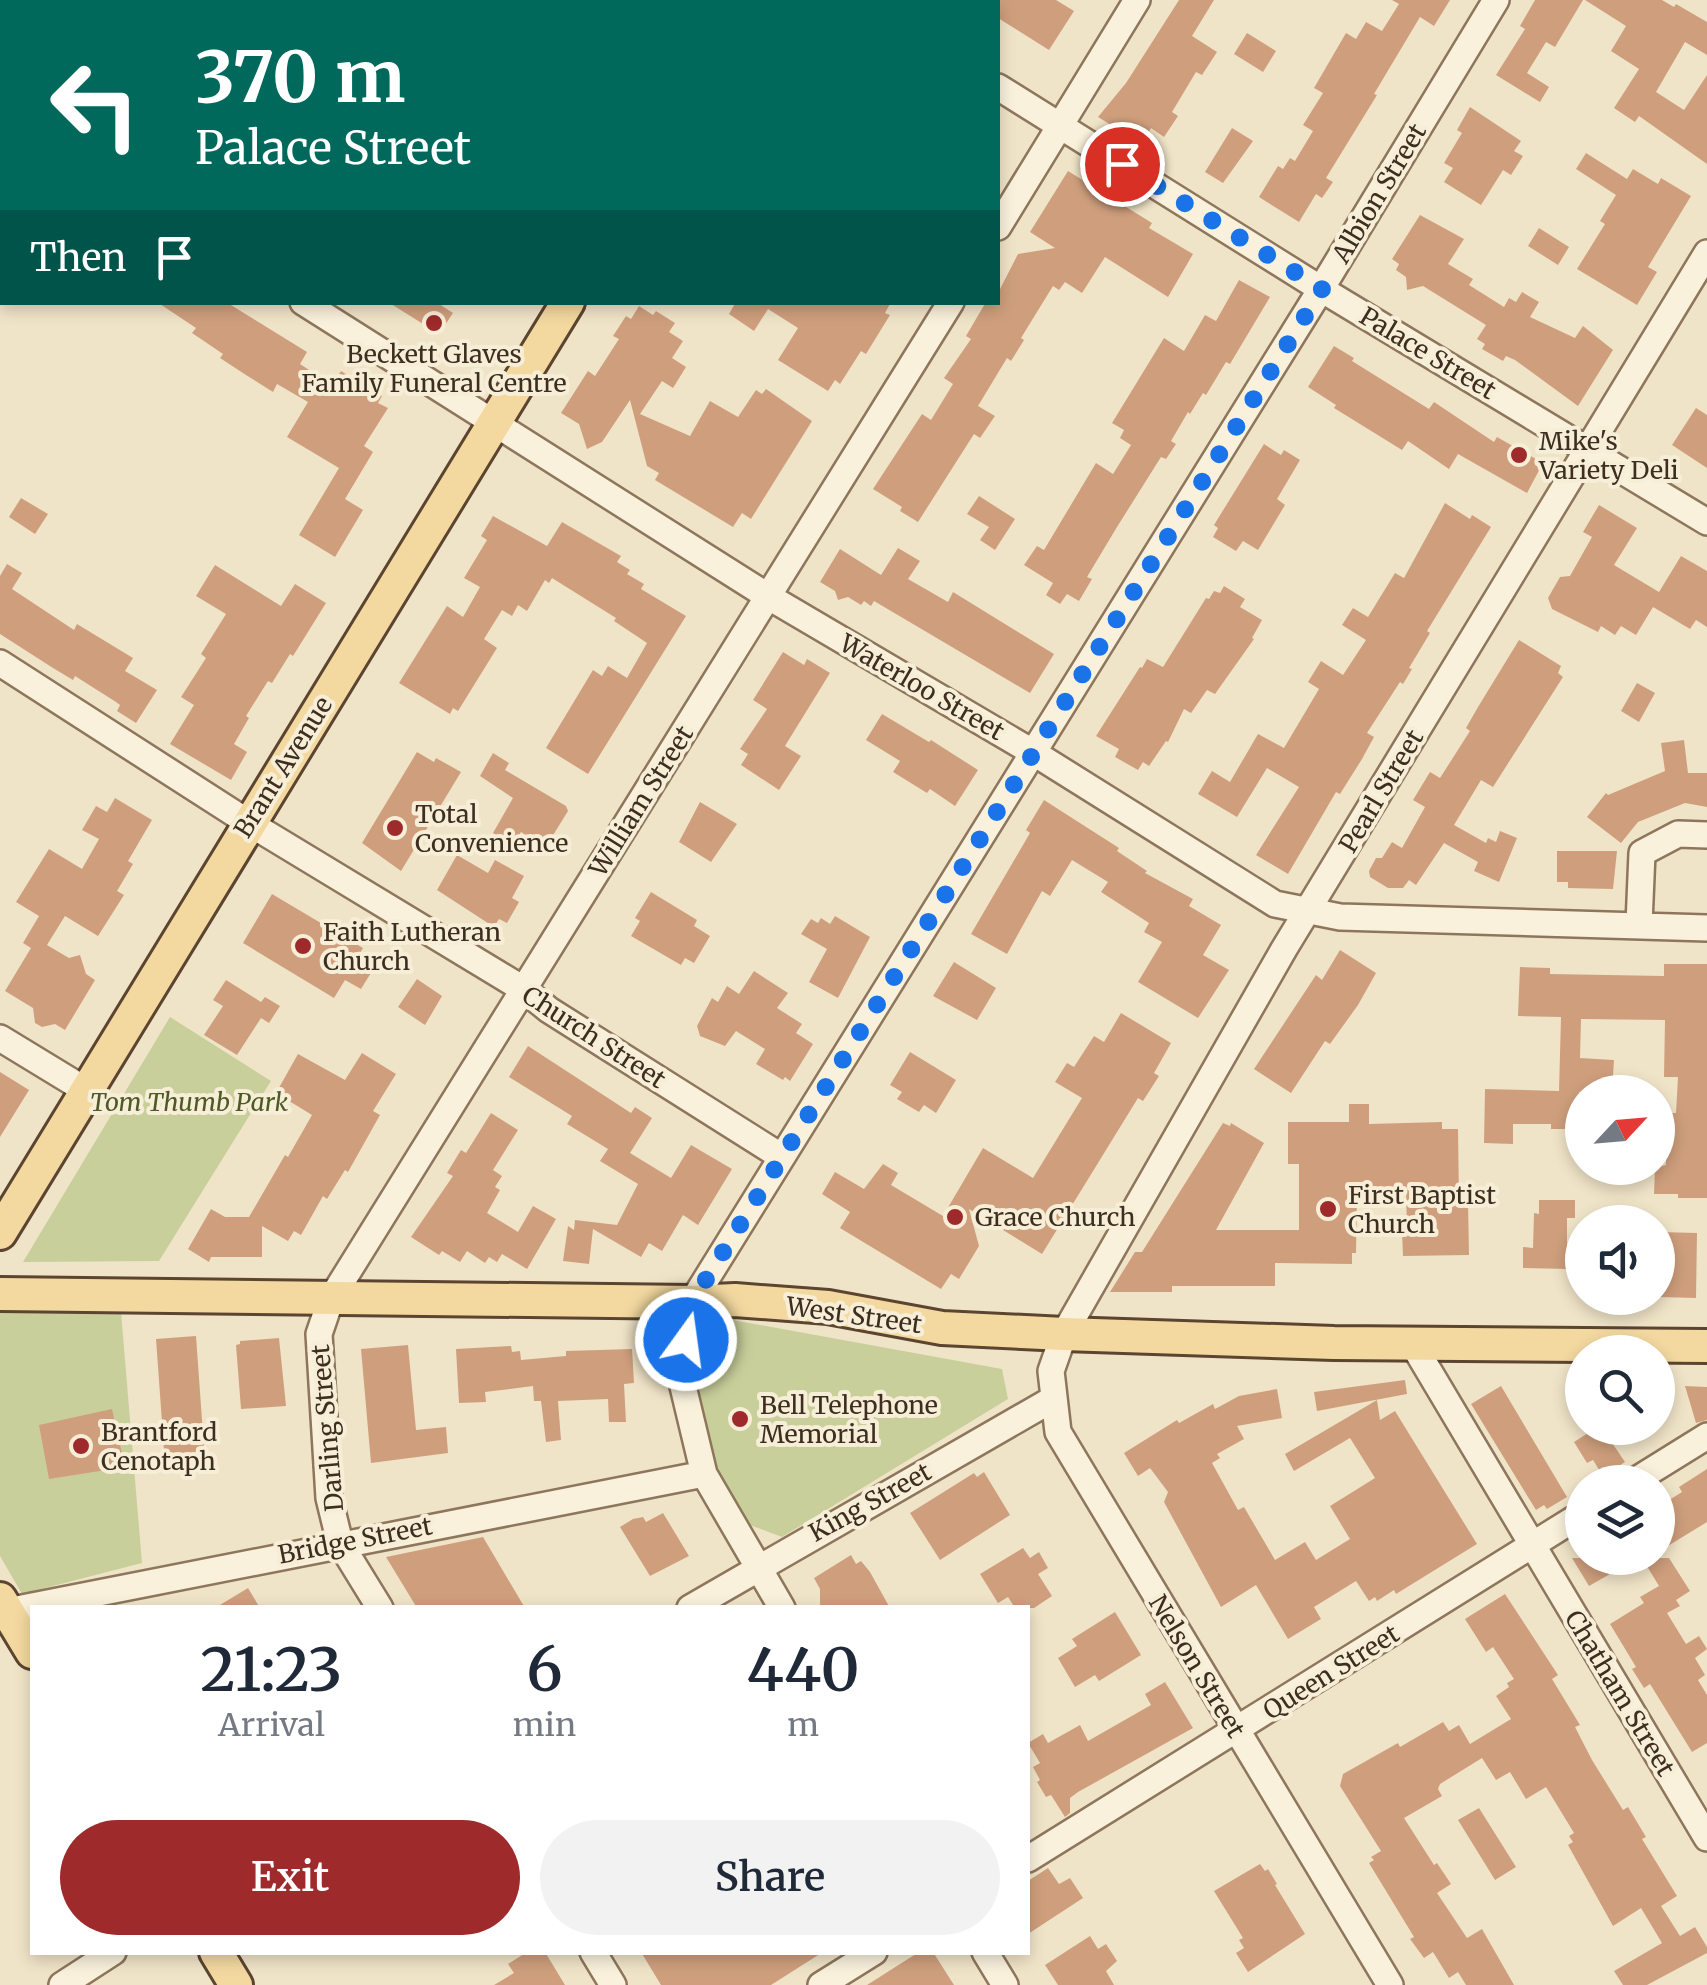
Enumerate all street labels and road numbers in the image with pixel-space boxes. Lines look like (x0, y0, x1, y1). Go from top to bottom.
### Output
street label: Albion Street (1324, 117, 1433, 269)
street label: Palace Street (1354, 300, 1502, 406)
street label: Waterloo Street (833, 626, 1010, 747)
street label: Brant Avenue (227, 690, 339, 844)
street label: William Street (581, 719, 700, 883)
street label: Pearl Street (1332, 723, 1430, 858)
street label: Church Street (516, 979, 672, 1095)
street label: West Street (783, 1290, 924, 1340)
street label: Darling Street (304, 1343, 350, 1513)
street label: King Street (803, 1455, 937, 1549)
street label: Bridge Street (275, 1509, 435, 1571)
street label: Nelson Street (1142, 1589, 1252, 1743)
street label: Chatham Street (1558, 1604, 1682, 1782)
street label: Queen Street (1257, 1617, 1405, 1727)

